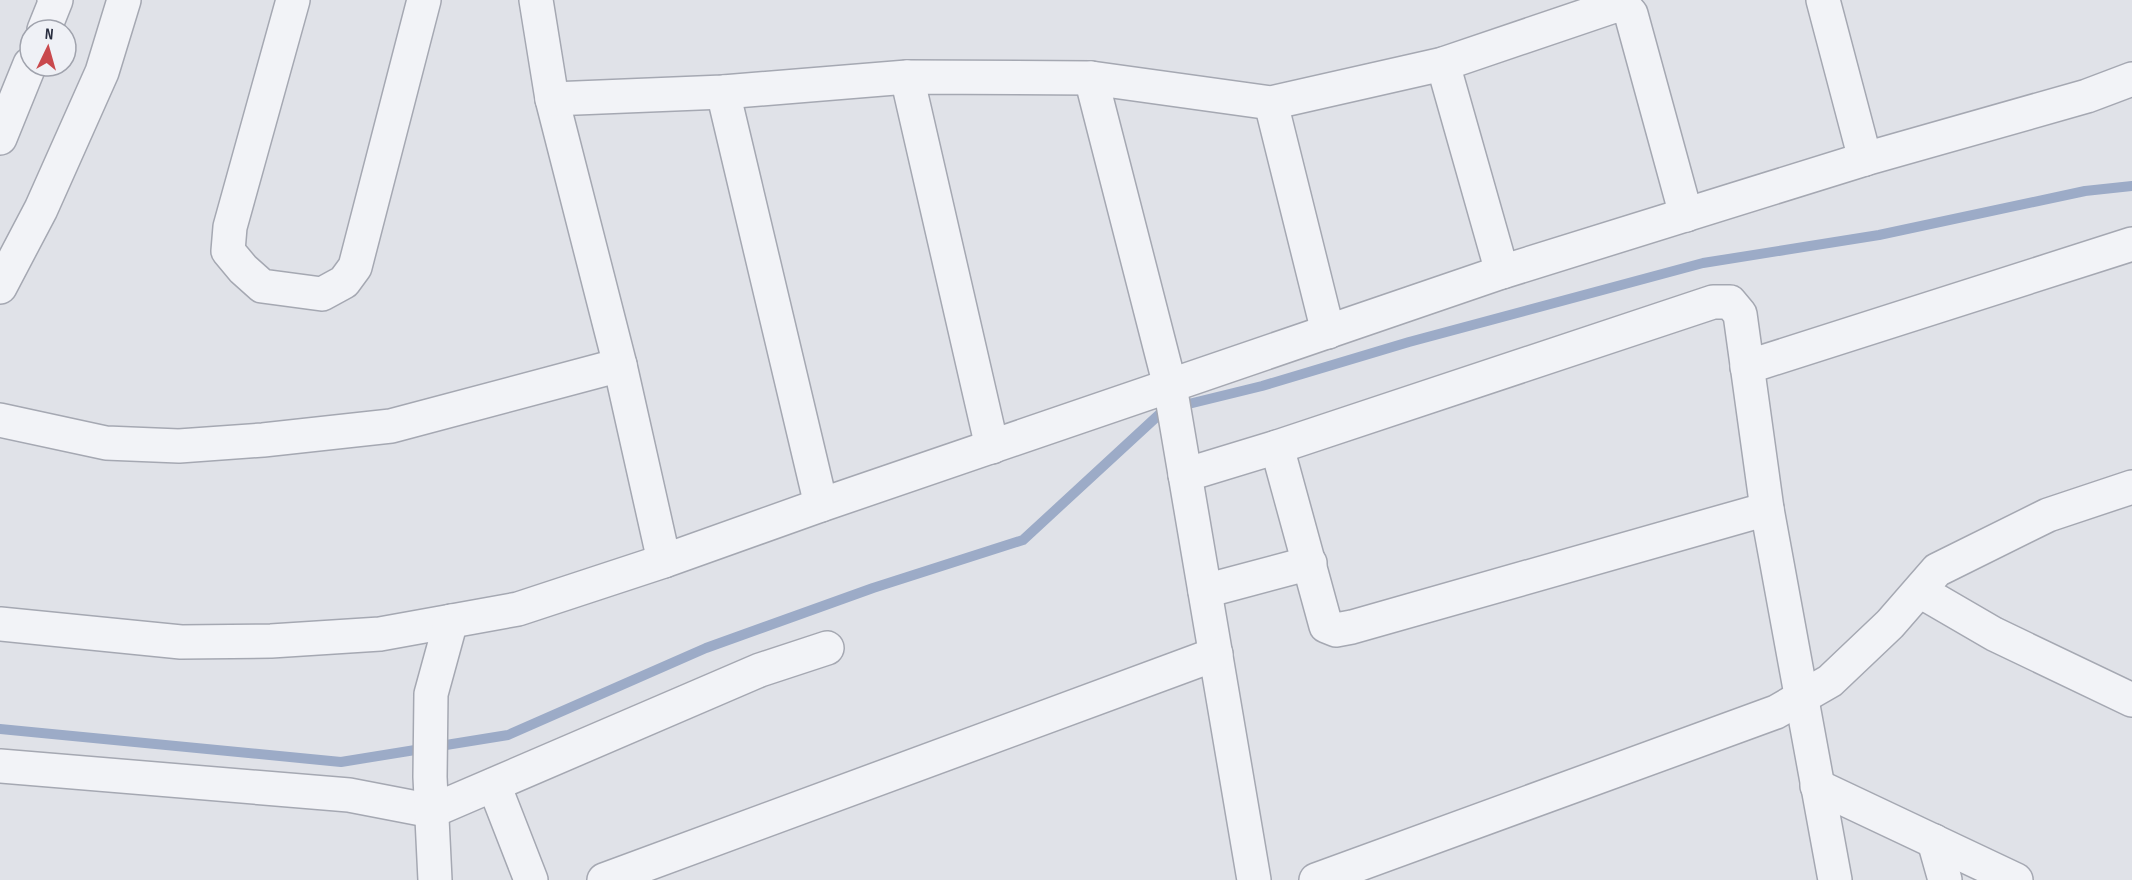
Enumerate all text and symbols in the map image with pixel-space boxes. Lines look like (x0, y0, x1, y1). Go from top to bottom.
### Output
north arrow (18, 18, 78, 78)
text: N (44, 25, 54, 44)

